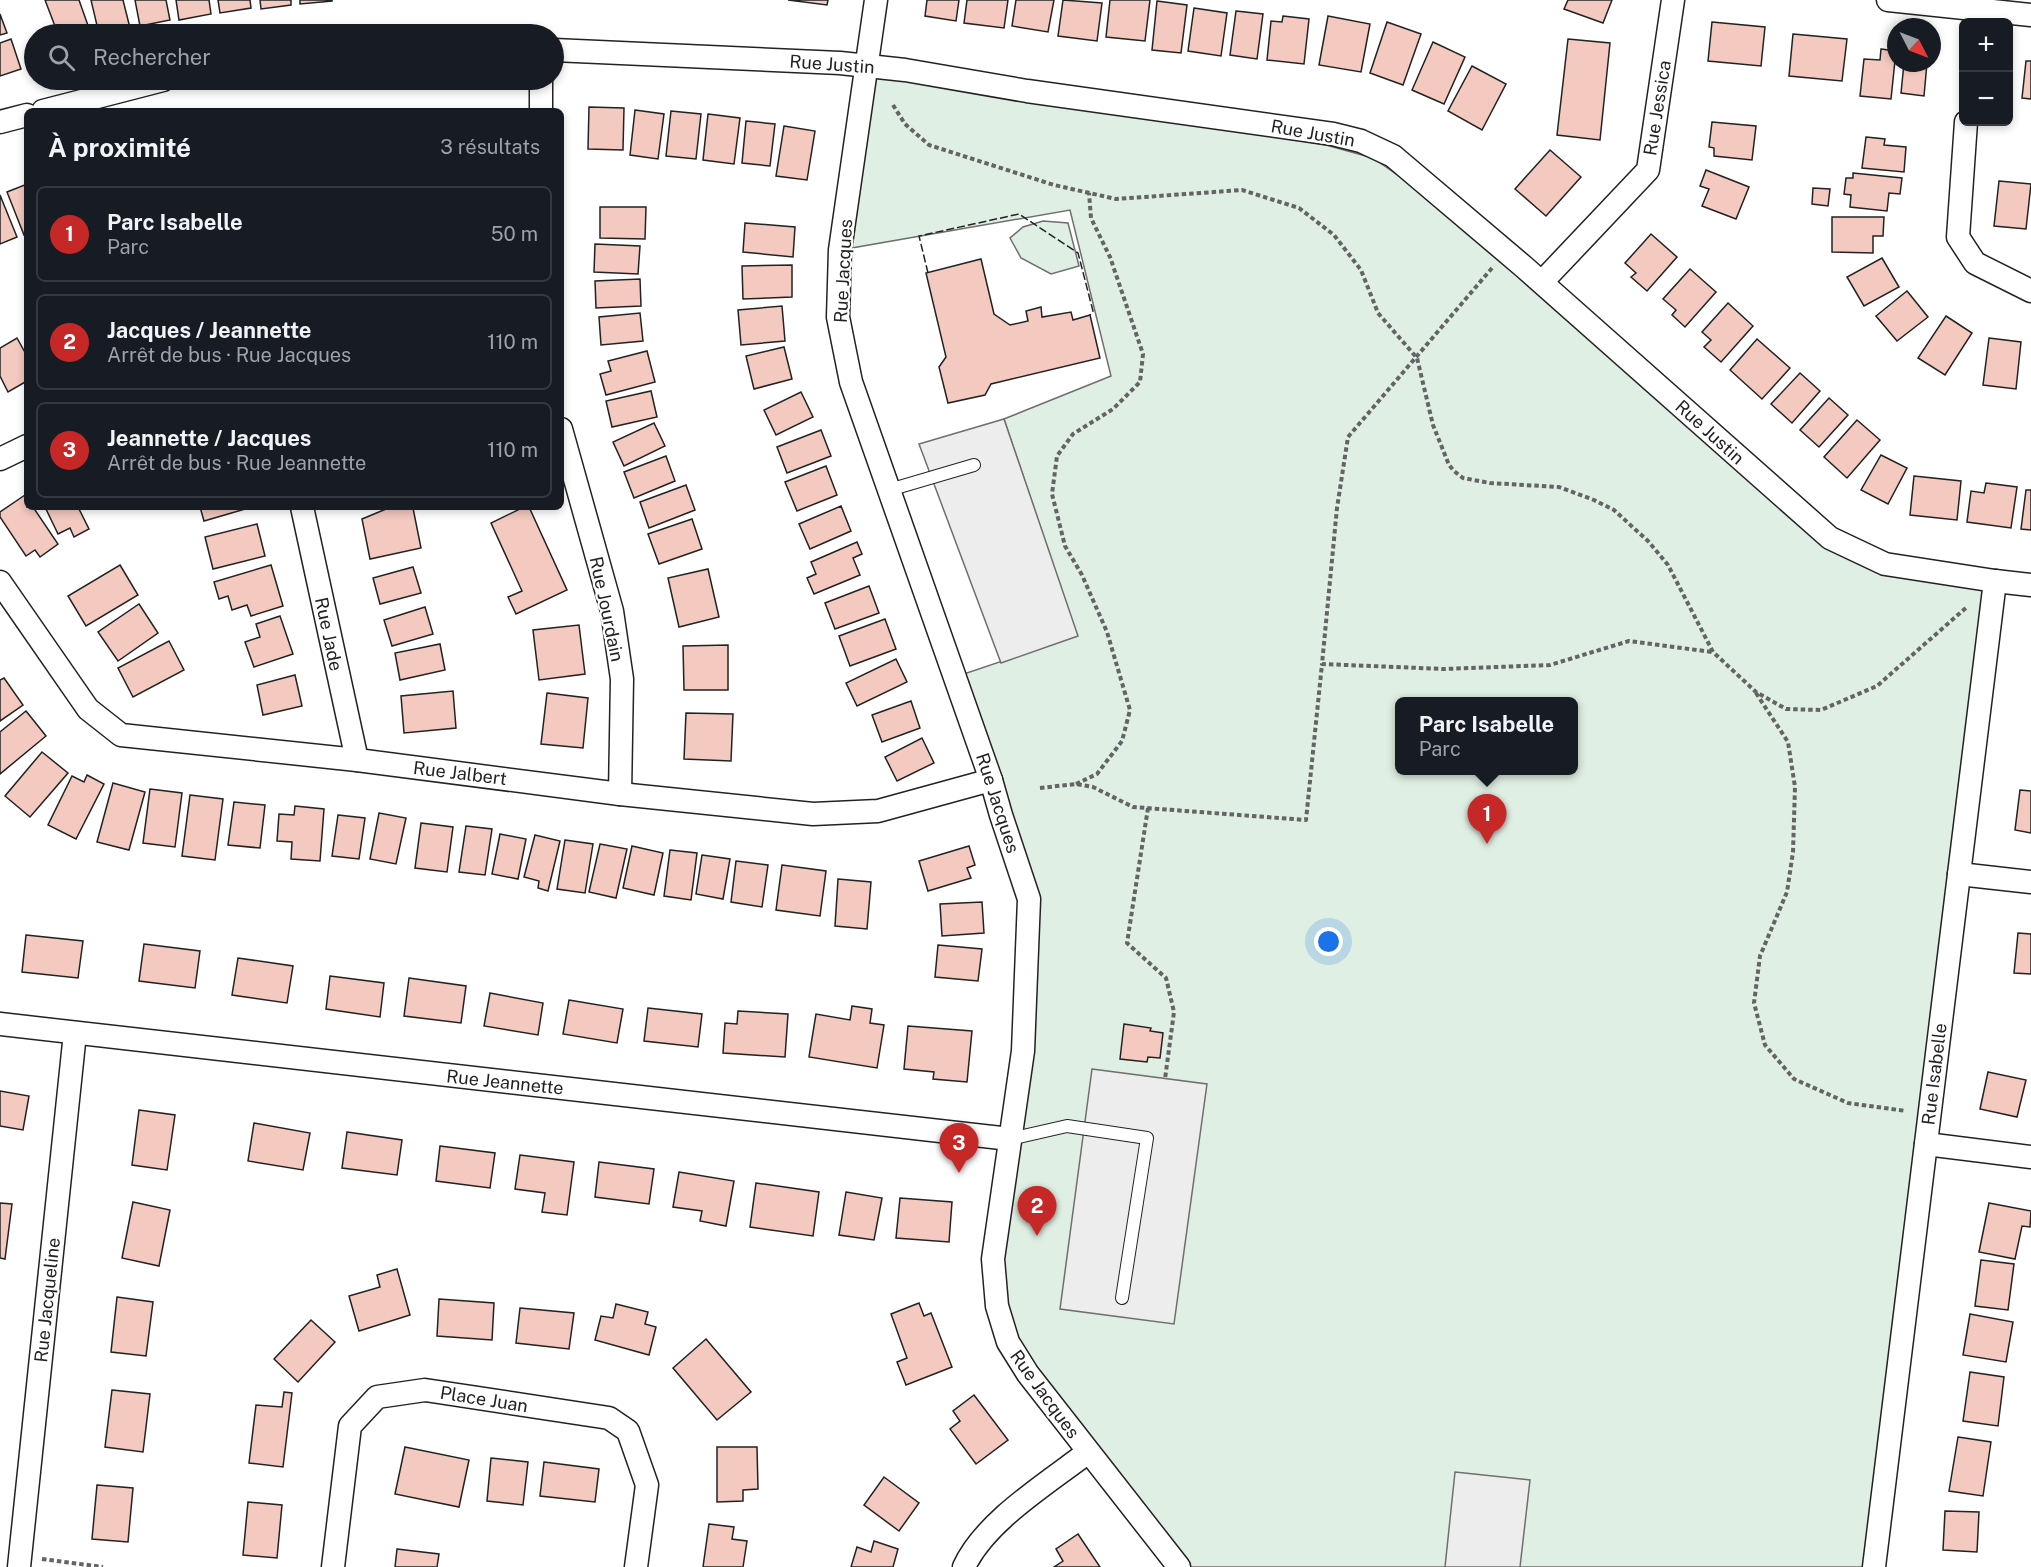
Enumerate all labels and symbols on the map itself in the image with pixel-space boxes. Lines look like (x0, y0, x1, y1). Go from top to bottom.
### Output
north arrow (1887, 18, 1941, 72)
street label: Rue Justin (789, 51, 875, 77)
street label: Rue Jessica (1639, 59, 1675, 157)
street label: Rue Justin (1269, 115, 1357, 151)
street label: Rue Jacques (830, 219, 856, 323)
street label: Rue Justin (1671, 396, 1749, 468)
street label: Rue Jourdain (586, 554, 628, 664)
street label: Rue Jade (311, 595, 347, 673)
street label: Rue Jacques (972, 750, 1024, 856)
street label: Rue Jalbert (412, 757, 508, 789)
pin: 1 (1468, 794, 1506, 844)
your location (1314, 927, 1343, 956)
street label: Rue Isabelle (1917, 1022, 1951, 1126)
street label: Rue Jeannette (445, 1065, 565, 1099)
pin: 3 (940, 1124, 978, 1173)
pin: 2 (1018, 1186, 1056, 1236)
street label: Rue Jacqueline (30, 1236, 64, 1364)
street label: Rue Jacques (1006, 1346, 1084, 1442)
street label: Place Juan (439, 1382, 529, 1416)

